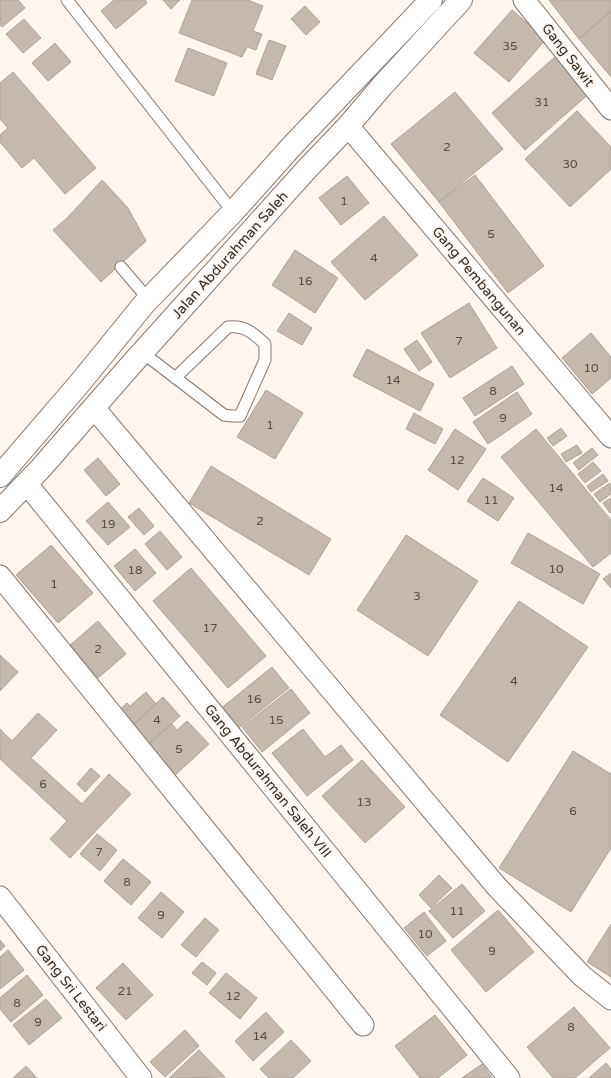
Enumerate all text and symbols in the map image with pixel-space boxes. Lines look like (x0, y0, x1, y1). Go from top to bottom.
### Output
street label: Gang Sawit (538, 20, 598, 91)
house number: 35 (502, 39, 518, 53)
house number: 31 (534, 95, 550, 109)
house number: 2 (443, 140, 451, 154)
house number: 30 (562, 157, 578, 171)
street label: Jalan Abdurahman Saleh (168, 188, 292, 322)
house number: 1 (340, 194, 348, 208)
street label: Gang Pembangunan (428, 223, 530, 339)
house number: 5 (487, 227, 495, 241)
house number: 4 (370, 251, 378, 265)
house number: 16 (297, 274, 313, 288)
house number: 7 (455, 334, 463, 348)
house number: 10 (583, 361, 599, 375)
house number: 14 (385, 373, 401, 387)
house number: 8 (489, 384, 497, 398)
house number: 9 (499, 411, 507, 425)
house number: 1 (266, 418, 274, 432)
house number: 12 (449, 453, 465, 467)
house number: 14 (548, 481, 564, 495)
house number: 11 (483, 493, 499, 507)
house number: 2 (256, 514, 264, 528)
house number: 19 (100, 517, 116, 531)
house number: 10 (548, 562, 564, 576)
house number: 18 (127, 563, 143, 577)
house number: 1 (50, 577, 58, 591)
house number: 3 (413, 589, 421, 603)
house number: 17 (202, 621, 218, 635)
house number: 2 (94, 642, 102, 656)
house number: 4 (510, 674, 518, 688)
house number: 16 (246, 692, 262, 706)
street label: Gang Abdurahman Saleh VIII (201, 701, 335, 861)
house number: 4 (153, 713, 161, 727)
house number: 15 (268, 713, 284, 727)
house number: 5 (175, 742, 183, 756)
house number: 6 (39, 777, 47, 791)
house number: 13 (356, 795, 372, 809)
house number: 6 (569, 804, 577, 818)
house number: 7 (95, 845, 103, 859)
house number: 8 (123, 875, 131, 889)
house number: 11 (449, 904, 465, 918)
house number: 9 (157, 908, 165, 922)
house number: 10 (417, 927, 433, 941)
street label: Gang Sri Lestari (32, 941, 110, 1035)
house number: 9 (488, 944, 496, 958)
house number: 21 (117, 984, 133, 998)
house number: 12 (225, 989, 241, 1003)
house number: 8 (13, 996, 21, 1010)
house number: 9 (34, 1015, 42, 1029)
house number: 8 (567, 1020, 575, 1034)
house number: 14 (252, 1029, 268, 1043)

